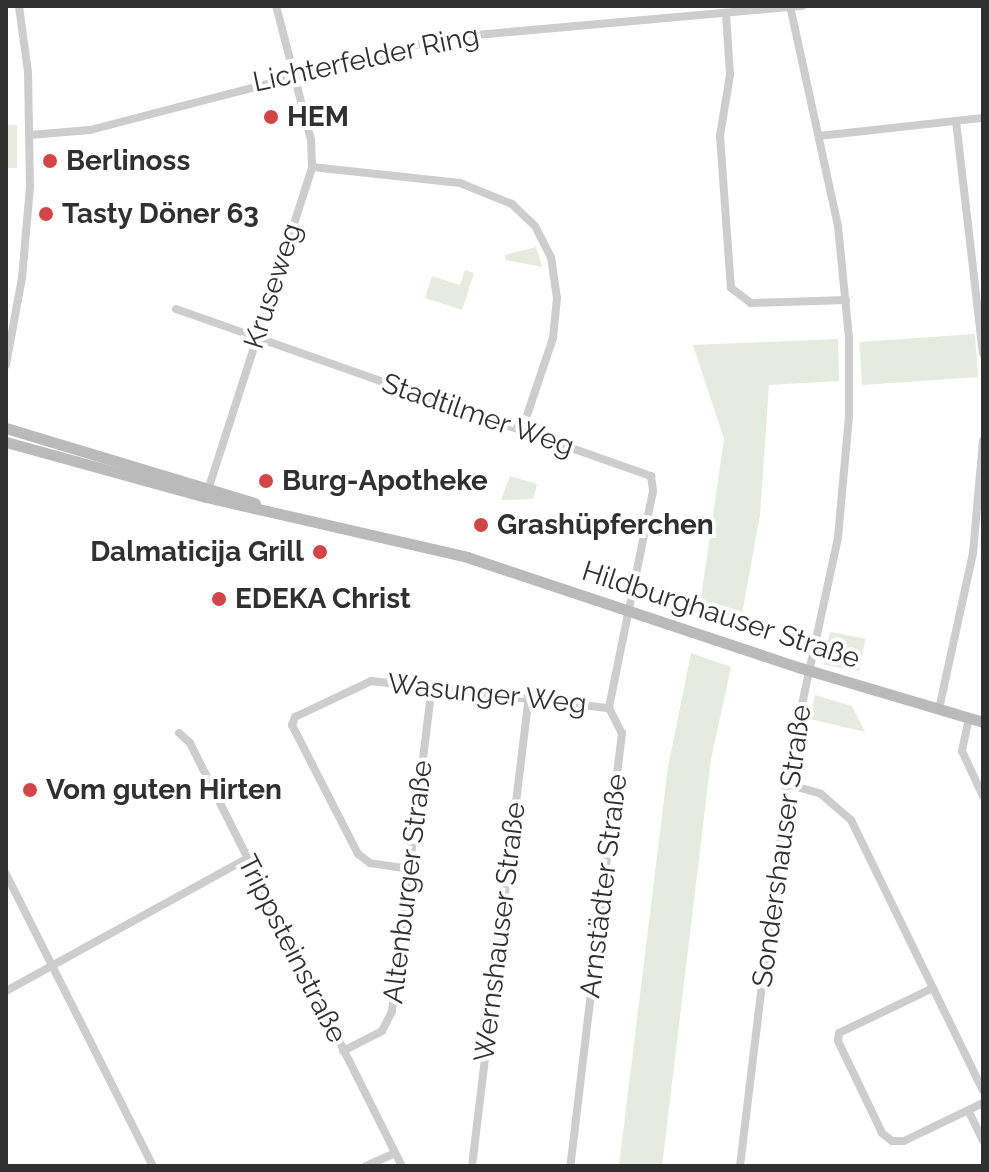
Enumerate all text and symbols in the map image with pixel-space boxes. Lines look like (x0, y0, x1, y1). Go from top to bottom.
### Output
street label: Lichterfelder Ring (250, 19, 482, 99)
place label: HEM (287, 100, 349, 134)
marker: HEM (262, 108, 280, 126)
place label: Berlinoss (66, 144, 190, 178)
marker: Berlinoss (41, 152, 59, 170)
place label: Tasty Döner 63 (62, 197, 260, 231)
marker: Tasty Döner 63 (37, 205, 55, 223)
street label: Kruseweg (237, 219, 309, 353)
street label: Stadtilmer Weg (377, 366, 579, 464)
place label: Burg-Apotheke (282, 464, 488, 498)
marker: Burg-Apotheke (257, 472, 275, 490)
place label: Grashüpferchen (497, 508, 714, 542)
marker: Grashüpferchen (472, 516, 490, 534)
place label: Dalmaticija Grill (90, 535, 304, 569)
marker: Dalmaticija Grill (311, 543, 329, 561)
street label: Hildburghauser Straße (578, 554, 864, 676)
place label: EDEKA Christ (235, 582, 412, 616)
marker: EDEKA Christ (210, 590, 228, 608)
street label: Wasunger Weg (385, 667, 589, 721)
street label: Sondershauser Straße (746, 702, 818, 990)
street label: Altenburger Straße (376, 758, 440, 1006)
street label: Arnstädter Straße (574, 772, 634, 1000)
place label: Vom guten Hirten (46, 773, 282, 807)
marker: Vom guten Hirten (21, 781, 39, 799)
street label: Wernshauser Straße (467, 800, 533, 1064)
street label: Trippsteinstraße (230, 849, 354, 1049)

